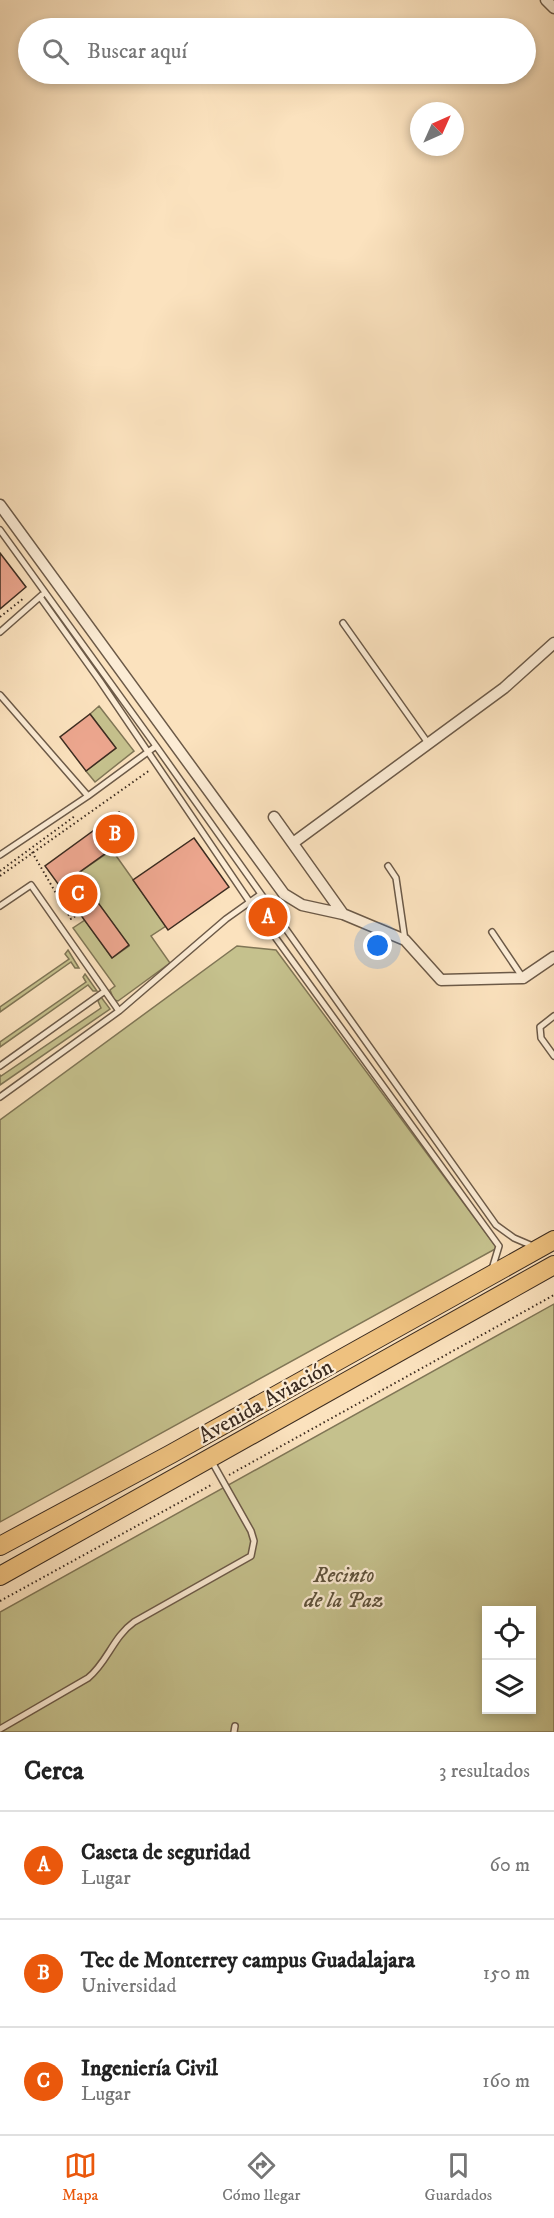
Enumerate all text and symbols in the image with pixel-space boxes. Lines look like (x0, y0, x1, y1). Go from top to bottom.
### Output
search box (18, 18, 536, 84)
icon: search (39, 35, 72, 68)
text: Buscar aquí (87, 38, 187, 65)
north arrow (410, 102, 464, 156)
pin: B (96, 812, 134, 856)
pin: C (58, 872, 98, 916)
pin: A (248, 894, 288, 940)
your location (363, 931, 392, 960)
street label: Avenida Aviación (194, 1353, 338, 1450)
park label: Recinto de la Paz (303, 1562, 384, 1614)
map controls (482, 1606, 536, 1714)
button: locate (482, 1606, 536, 1660)
button: layers (482, 1660, 536, 1714)
text: Cerca (24, 1755, 84, 1788)
text: 3 resultados (439, 1759, 530, 1784)
text: Caseta de seguridad (81, 1839, 250, 1866)
text: A (37, 1853, 50, 1878)
text: 60 m (490, 1853, 530, 1878)
text: Lugar (81, 1866, 131, 1891)
text: Tec de Monterrey campus Guadalajara (81, 1947, 415, 1974)
text: B (37, 1961, 50, 1986)
text: 150 m (483, 1961, 530, 1986)
text: Universidad (81, 1974, 176, 1999)
text: Ingeniería Civil (81, 2055, 218, 2082)
text: C (37, 2069, 50, 2094)
text: 160 m (482, 2069, 530, 2094)
text: Lugar (81, 2082, 131, 2107)
tab: Mapa (62, 2149, 98, 2205)
tab: Cómo llegar (222, 2149, 301, 2205)
tab: Guardados (425, 2149, 492, 2205)

